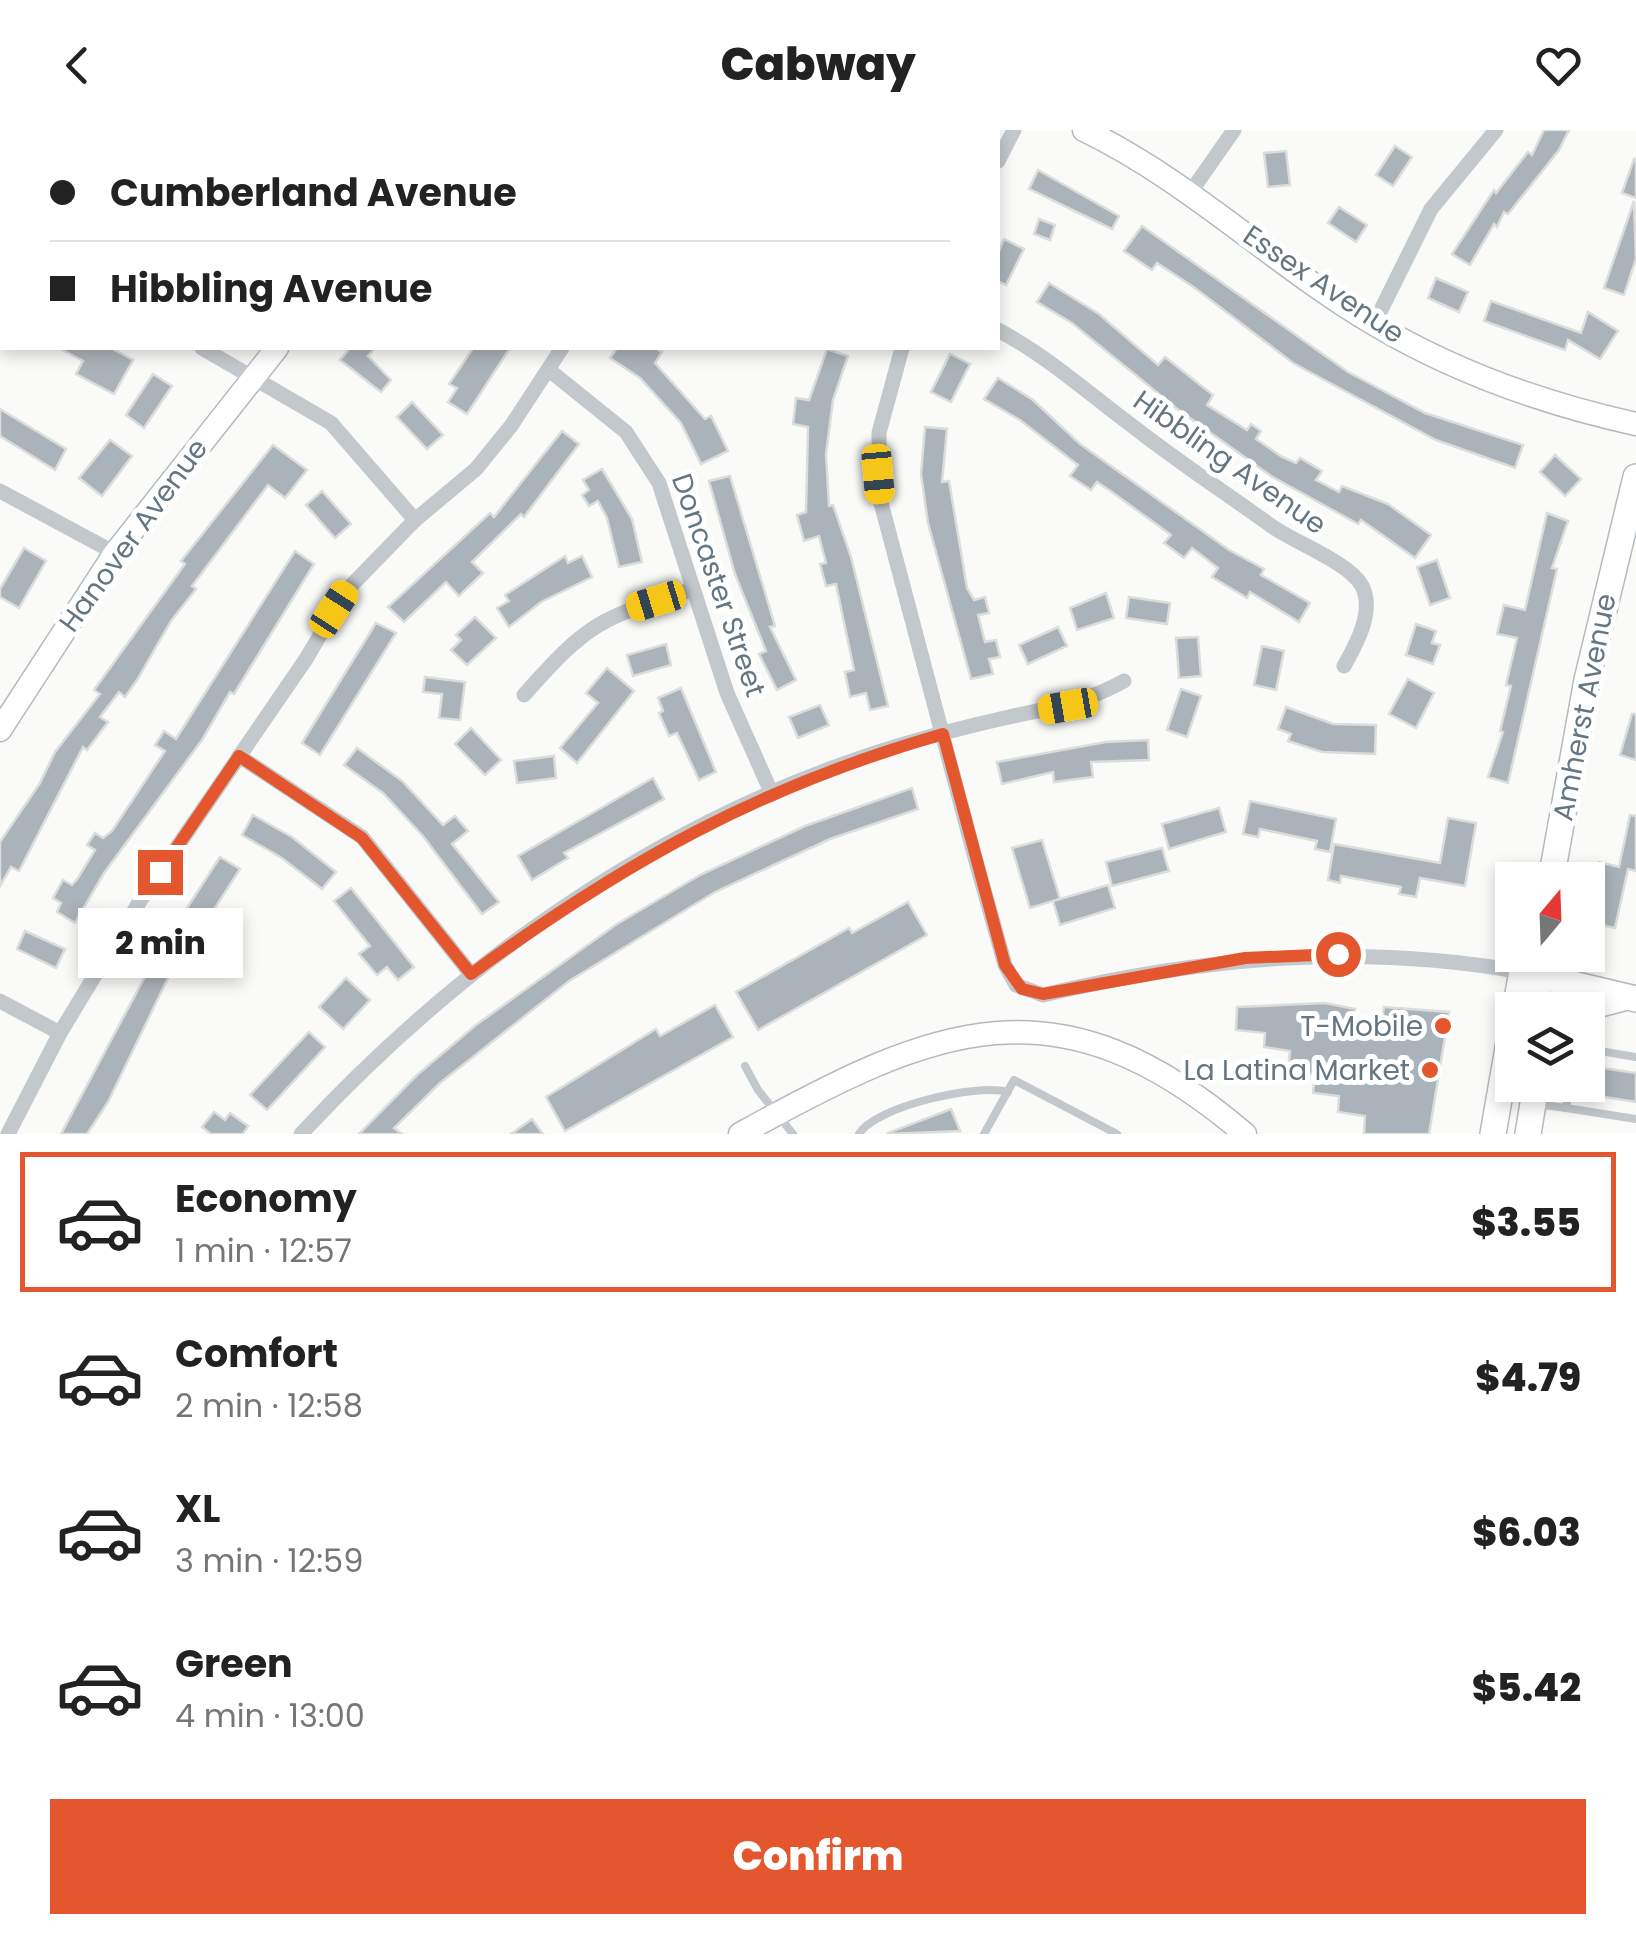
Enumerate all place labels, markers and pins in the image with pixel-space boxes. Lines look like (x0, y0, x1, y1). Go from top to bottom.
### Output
place label: T-Mobile (1300, 1007, 1423, 1046)
marker: T-Mobile (1432, 1015, 1454, 1037)
place label: La Latina Market (1184, 1051, 1410, 1090)
marker: La Latina Market (1419, 1059, 1441, 1081)

